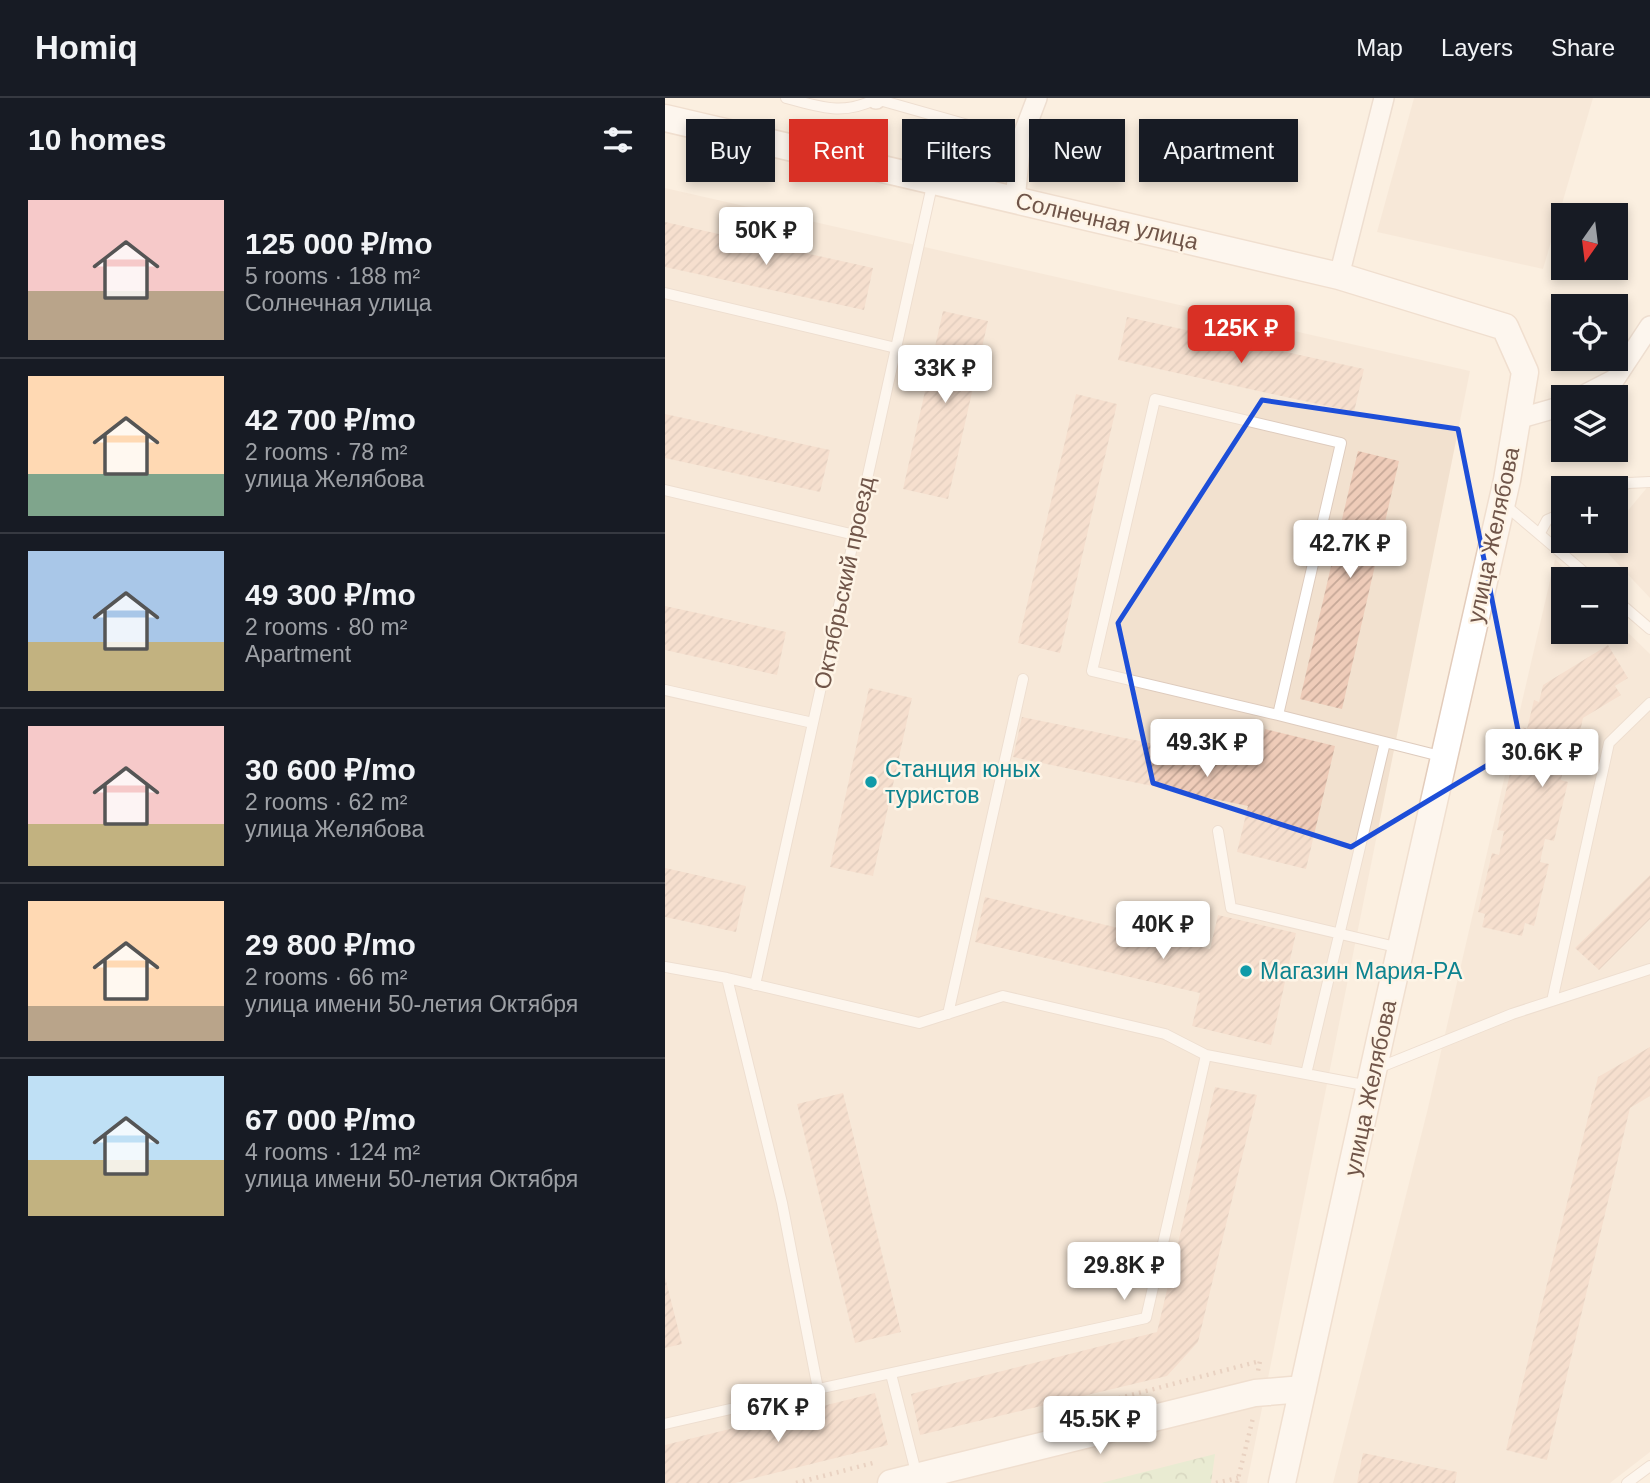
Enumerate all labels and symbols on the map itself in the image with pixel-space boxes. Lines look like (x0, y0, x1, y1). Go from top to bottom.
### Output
street label: Солнечная улица (1013, 187, 1201, 255)
north arrow (1551, 203, 1627, 280)
pin: 50K ₽ (717, 208, 815, 267)
pin: 125K ₽ (1184, 306, 1298, 365)
pin: 33K ₽ (896, 345, 994, 405)
street label: улица Желябова (1462, 444, 1524, 625)
street label: Октябрьский проезд (809, 474, 879, 692)
pin: 42.7K ₽ (1285, 520, 1415, 580)
pin: 49.3K ₽ (1142, 720, 1272, 779)
pin: 30.6K ₽ (1477, 730, 1607, 789)
place label: Станция юных туристов (885, 756, 1041, 808)
marker: Станция юных туристов (863, 774, 879, 790)
pin: 40K ₽ (1114, 902, 1212, 961)
place label: Магазин Мария-РА (1260, 958, 1463, 984)
marker: Магазин Мария-РА (1238, 963, 1254, 979)
street label: улица Желябова (1339, 997, 1401, 1178)
pin: 29.8K ₽ (1059, 1242, 1189, 1302)
pin: 67K ₽ (729, 1384, 827, 1444)
pin: 45.5K ₽ (1035, 1396, 1165, 1456)

